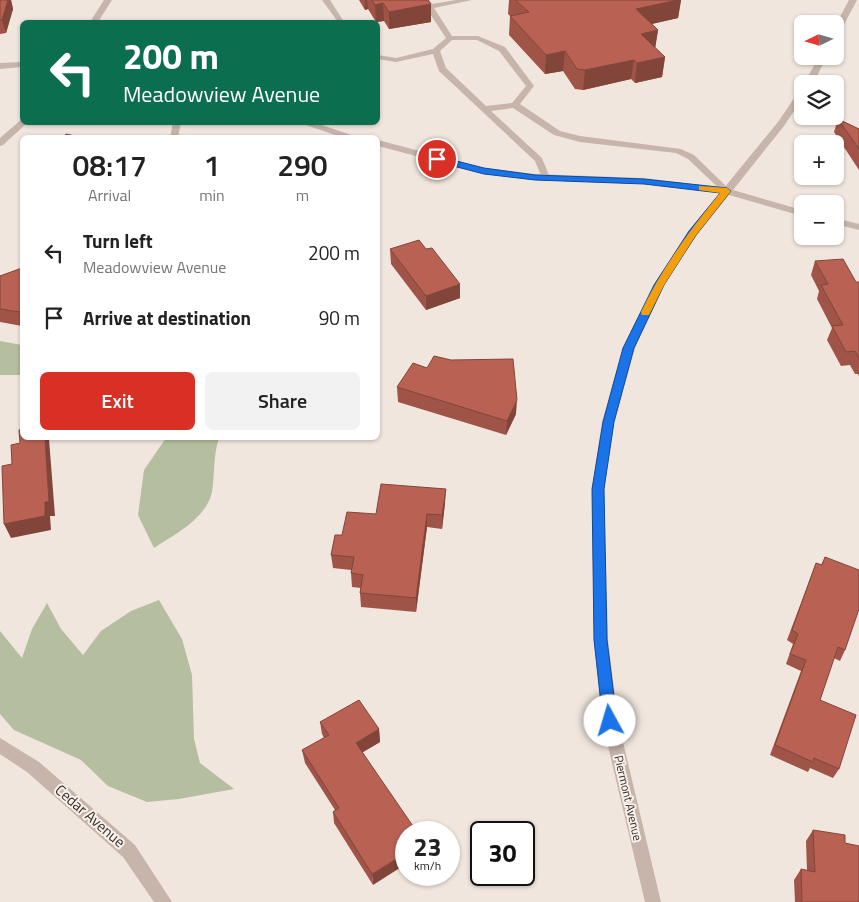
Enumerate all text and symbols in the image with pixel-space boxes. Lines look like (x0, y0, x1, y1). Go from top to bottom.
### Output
north arrow (794, 15, 844, 65)
map controls (794, 15, 844, 245)
text: 200 m (123, 29, 219, 83)
icon: left (40, 40, 105, 105)
button: layers (794, 75, 844, 125)
text: Meadowview Avenue (123, 77, 320, 111)
button: + (794, 135, 844, 185)
pin (416, 138, 458, 180)
text: 08:17 (72, 142, 147, 188)
text: 1 (204, 142, 220, 188)
text: 290 (277, 142, 328, 188)
icon: arrive (423, 145, 451, 173)
text: Arrival (88, 183, 131, 207)
text: min (199, 183, 225, 207)
text: m (296, 183, 309, 207)
button: − (794, 195, 844, 245)
text: Turn left (83, 226, 153, 255)
text: 200 m (308, 238, 360, 267)
icon: left (40, 239, 68, 267)
text: Meadowview Avenue (83, 255, 226, 279)
text: Arrive at destination (83, 303, 251, 332)
text: 90 m (319, 303, 360, 332)
icon: arrive (40, 304, 68, 332)
button: Exit (40, 372, 195, 430)
button: Share (205, 372, 360, 430)
position arrow (583, 694, 635, 746)
street label: Piermont Avenue (609, 753, 648, 842)
street label: Cedar Avenue (50, 779, 130, 853)
speed limit sign: 30 (470, 821, 535, 886)
text: 23 (413, 828, 442, 866)
text: km/h (414, 856, 441, 875)

